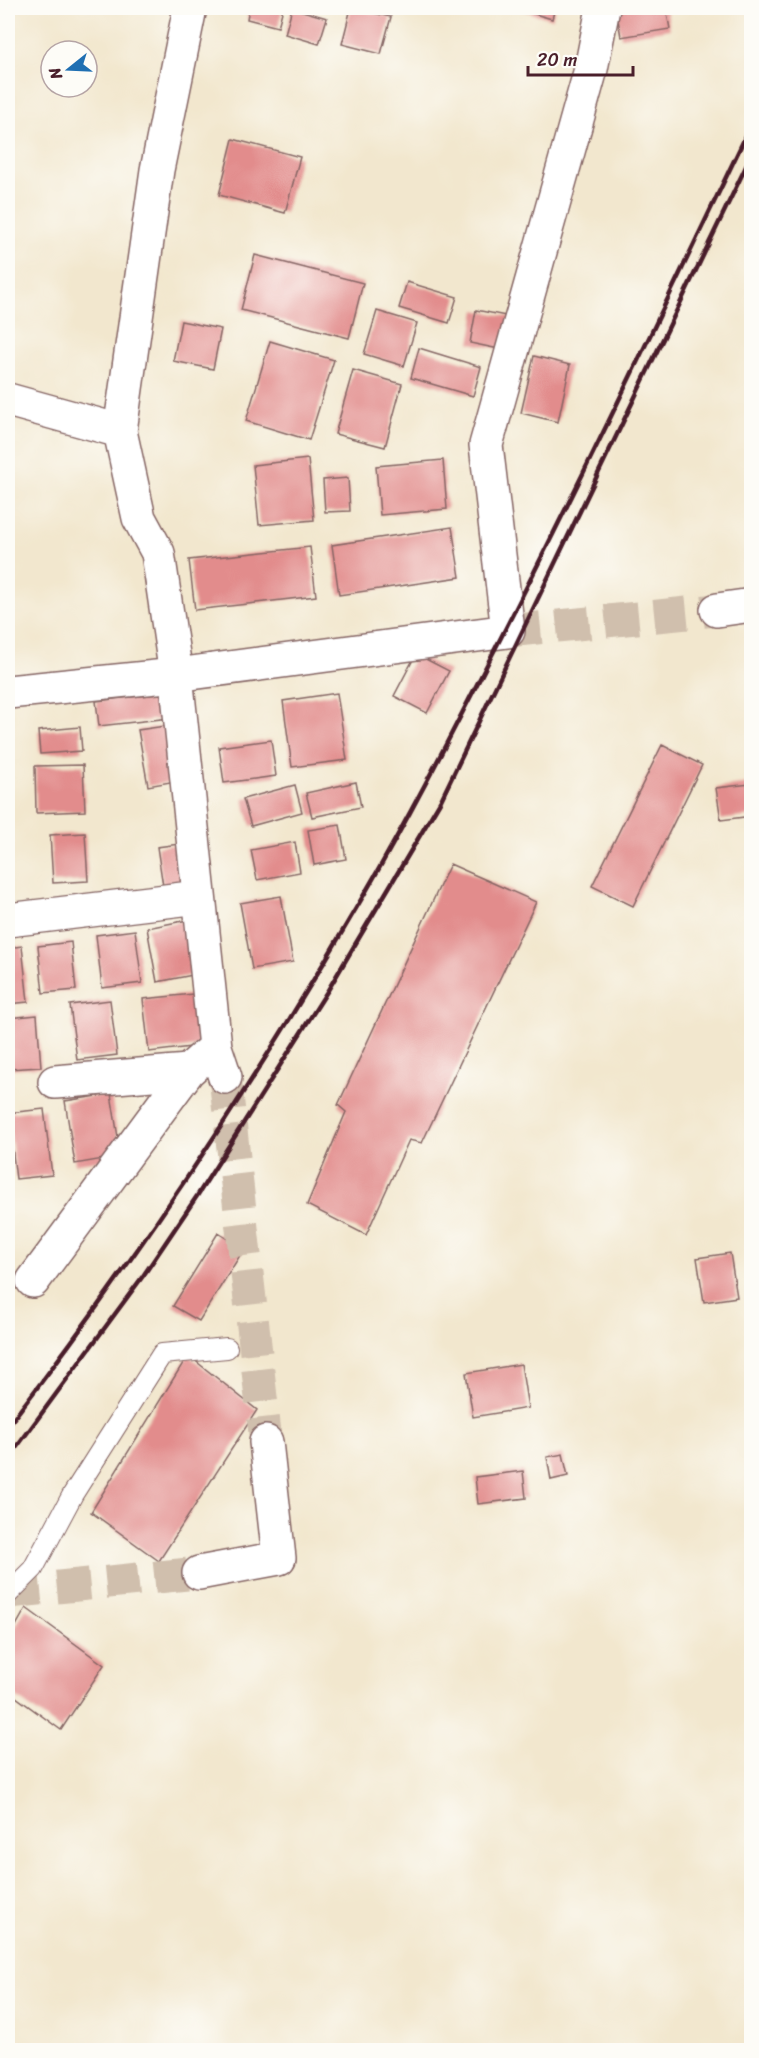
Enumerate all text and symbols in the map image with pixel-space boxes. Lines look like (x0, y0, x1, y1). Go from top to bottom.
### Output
north arrow (39, 39, 99, 99)
scale bar (528, 39, 633, 77)
text: 20 m (537, 44, 577, 76)
text: N (39, 63, 71, 84)

